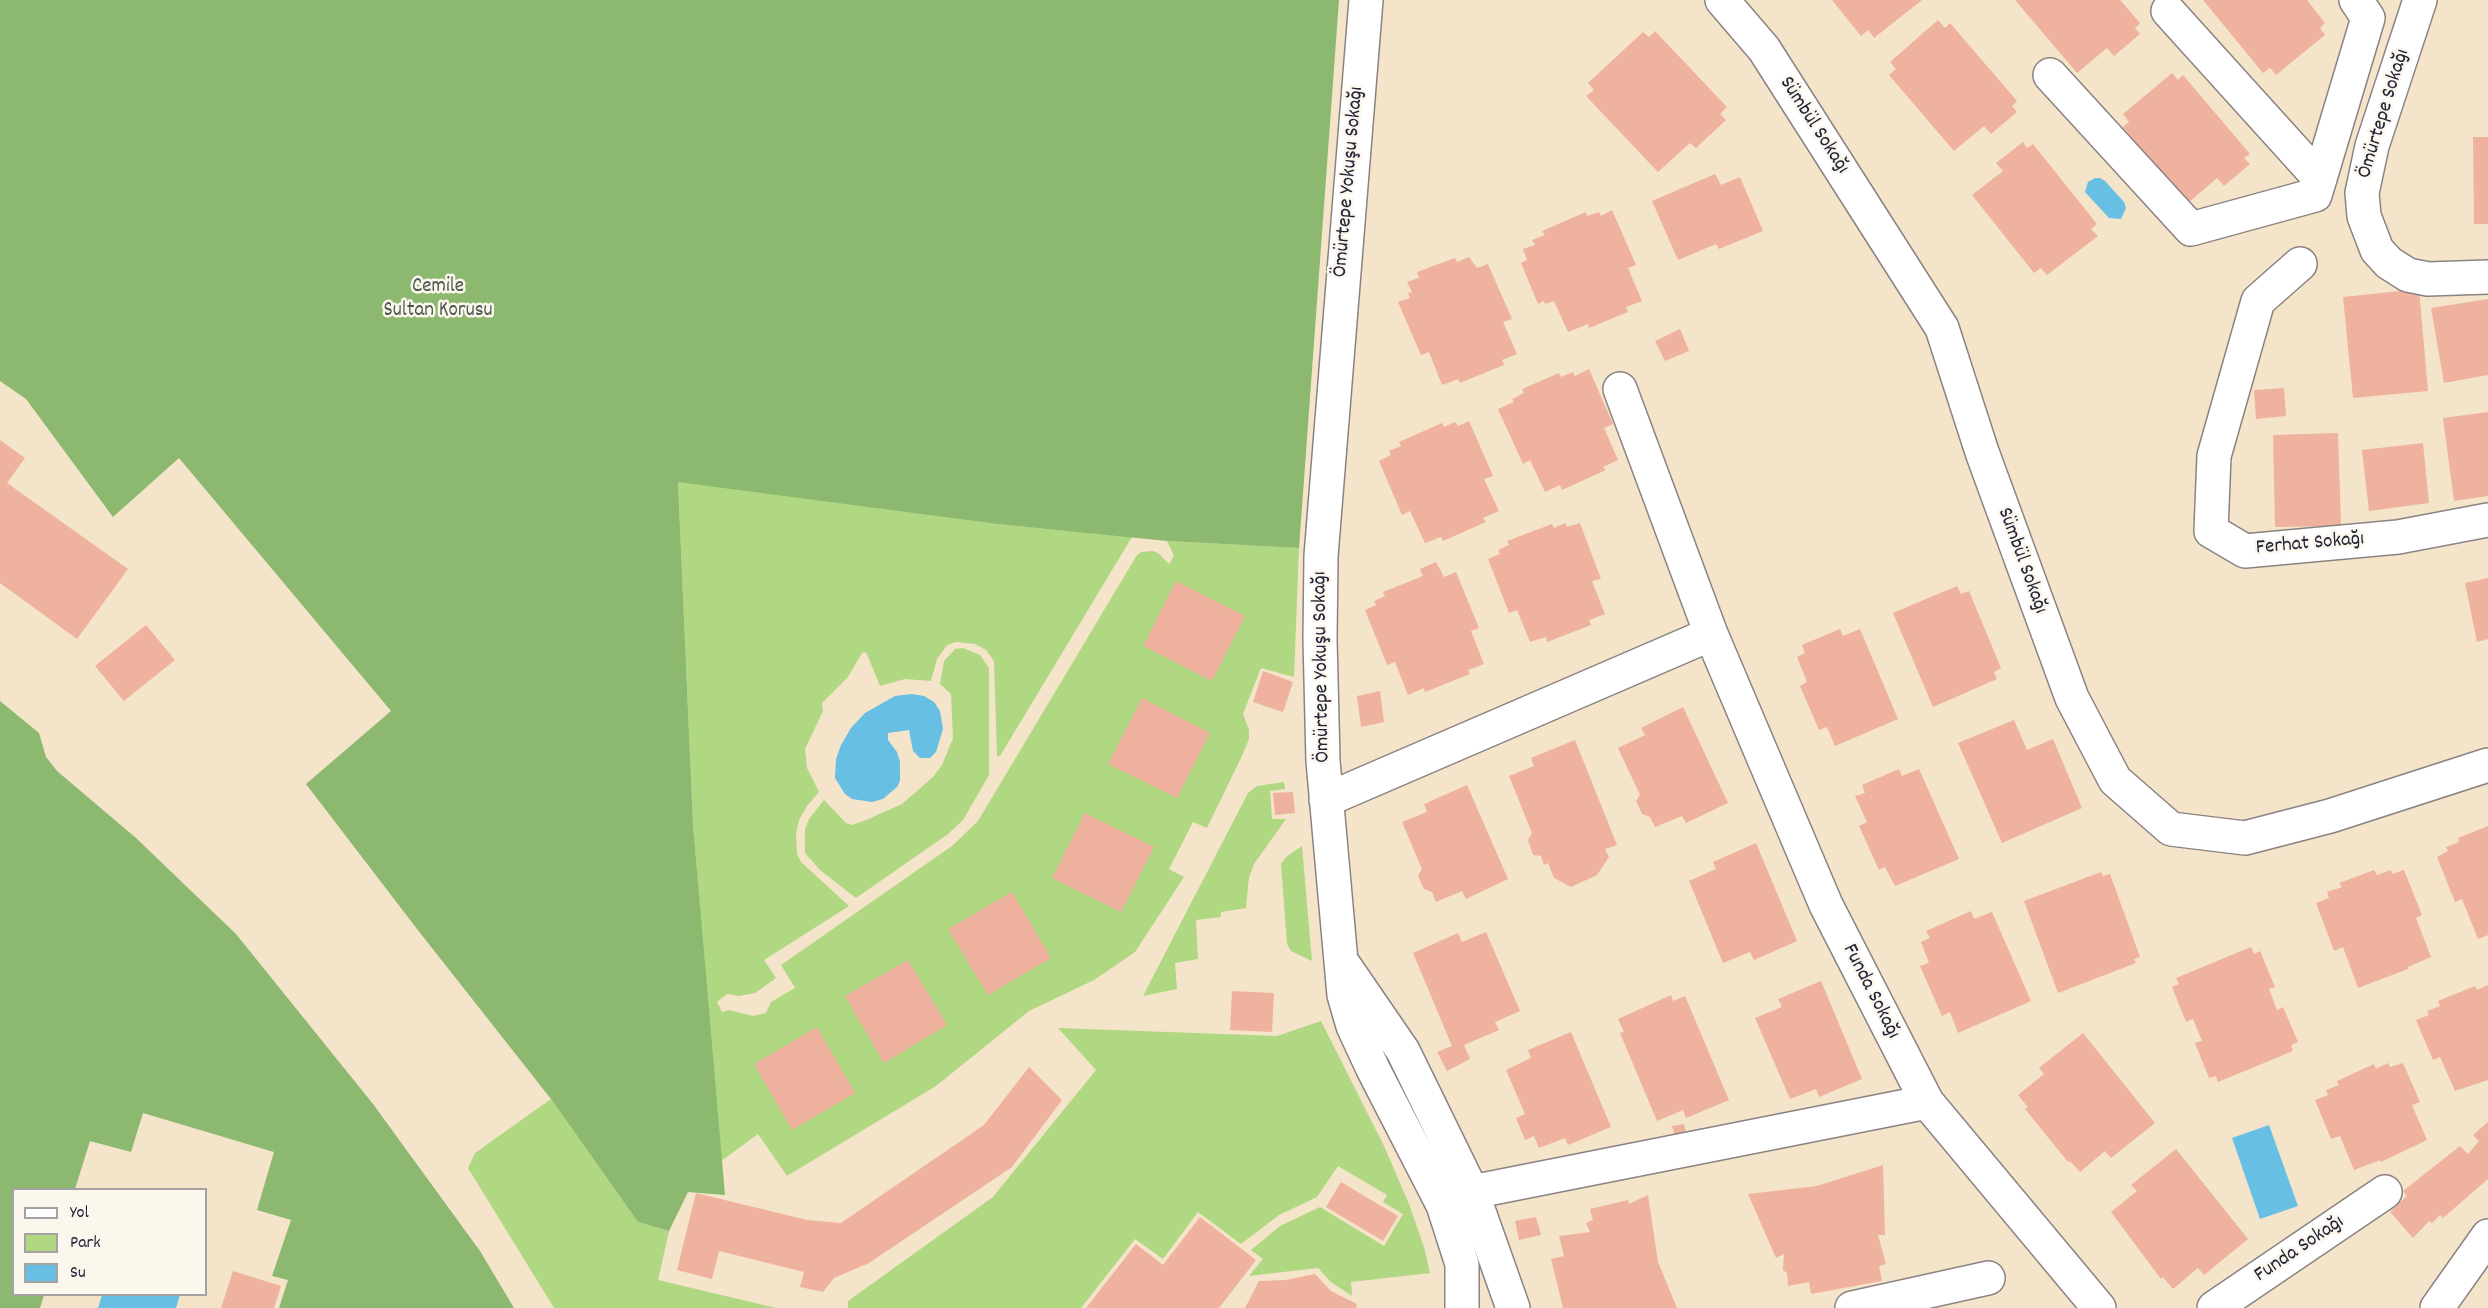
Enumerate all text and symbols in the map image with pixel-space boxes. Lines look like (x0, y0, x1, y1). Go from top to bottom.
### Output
street label: Ömürtepe Sokağı (2353, 46, 2417, 182)
street label: Sümbül Sokağı (1772, 73, 1854, 179)
street label: Ömürtepe Yokuşu Sokağı (1329, 86, 1371, 278)
park label: Cemile Sultan Korusu (383, 275, 493, 325)
street label: Sümbül Sokağı (1990, 505, 2052, 617)
street label: Ferhat Sokağı (2255, 528, 2365, 562)
street label: Ömürtepe Yokuşu Sokağı (1309, 571, 1337, 763)
street label: Funda Sokağı (1835, 941, 1905, 1043)
legend (12, 1188, 207, 1296)
text: Yol (70, 1201, 89, 1226)
street label: Funda Sokağı (2250, 1211, 2350, 1289)
text: Park (70, 1231, 101, 1256)
text: Su (70, 1261, 86, 1286)

